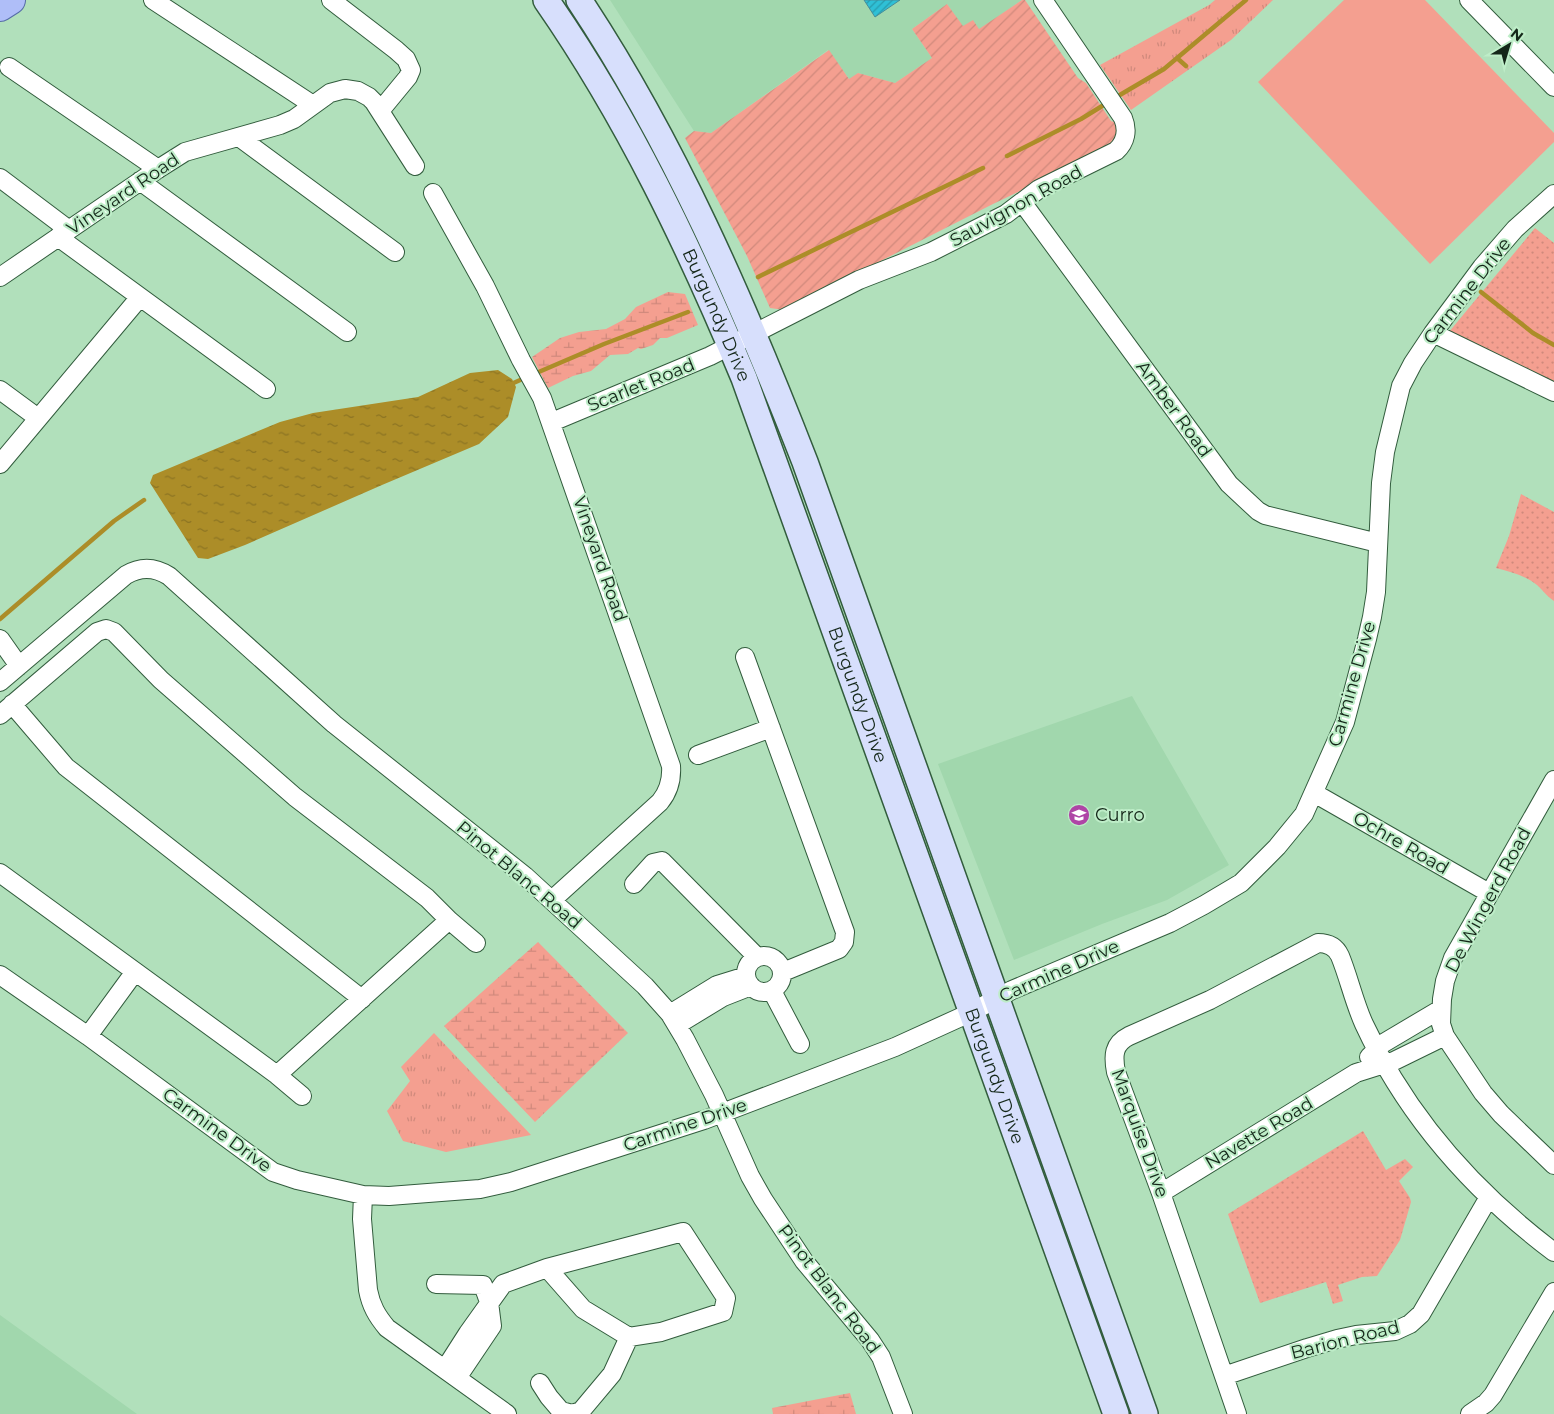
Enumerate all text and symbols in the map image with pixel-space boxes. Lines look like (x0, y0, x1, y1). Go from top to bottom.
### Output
north arrow (1484, 20, 1534, 70)
text: N (1507, 24, 1527, 45)
street label: Vineyard Road (63, 148, 183, 240)
street label: Sauvignon Road (946, 160, 1086, 252)
street label: Carmine Drive (1419, 233, 1516, 349)
street label: Burgundy Drive (678, 245, 755, 385)
street label: Scarlet Road (584, 354, 698, 416)
street label: Amber Road (1132, 356, 1216, 462)
street label: Vineyard Road (568, 493, 632, 625)
street label: Carmine Drive (1324, 619, 1380, 749)
street label: Burgundy Drive (823, 624, 892, 766)
school or university icon: Curro (1067, 803, 1091, 827)
place label: Curro (1095, 804, 1145, 826)
street label: Ochre Road (1349, 807, 1453, 879)
street label: Pinot Blanc Road (452, 816, 586, 934)
street label: De Wingerd Road (1440, 824, 1536, 976)
street label: Carmine Drive (996, 935, 1123, 1007)
street label: Burgundy Drive (960, 1005, 1029, 1147)
street label: Marquise Drive (1106, 1066, 1174, 1201)
street label: Carmine Drive (158, 1083, 276, 1177)
street label: Navette Road (1201, 1092, 1317, 1174)
street label: Carmine Drive (620, 1094, 750, 1156)
street label: Pinot Blanc Road (773, 1220, 885, 1358)
street label: Barion Road (1288, 1316, 1402, 1364)

